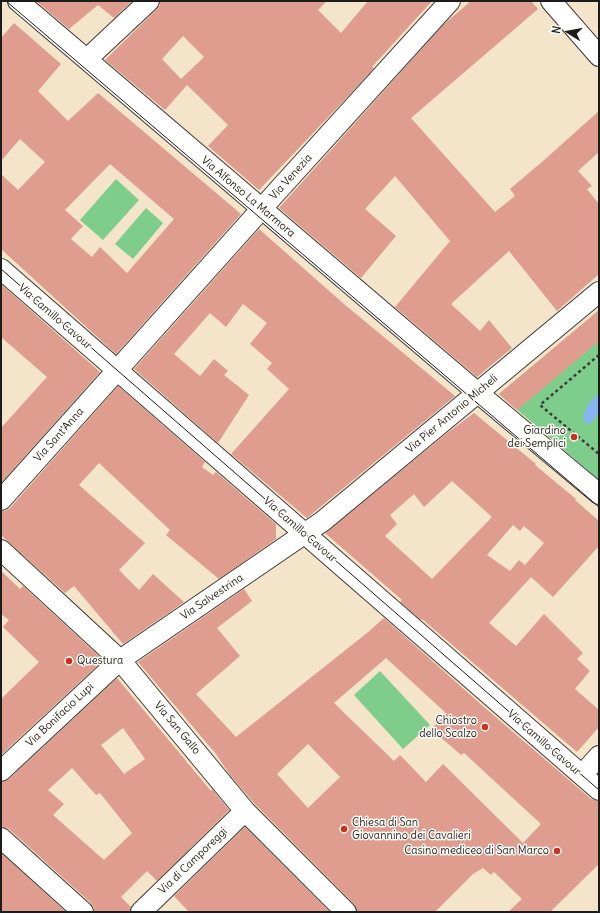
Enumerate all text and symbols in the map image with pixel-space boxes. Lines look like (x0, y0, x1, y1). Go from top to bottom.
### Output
north arrow (548, 12, 588, 52)
text: N (549, 25, 564, 35)
street label: Via Venezia (267, 151, 315, 203)
street label: Via Alfonso La Marmora (198, 154, 298, 240)
street label: Via Camillo Cavour (15, 281, 95, 353)
street label: Via Pier Antonio Micheli (404, 372, 500, 456)
street label: Via Sant'Anna (31, 405, 87, 465)
place label: Giardino dei Semplici (508, 424, 566, 450)
marker: Giardino dei Semplici (569, 432, 579, 442)
street label: Via Camillo Cavour (260, 494, 340, 566)
street label: Via Salvestrina (178, 571, 246, 623)
place label: Questura (77, 654, 123, 668)
marker: Questura (64, 656, 74, 666)
street label: Via Bonifacio Lupi (23, 680, 97, 750)
street label: Via San Gallo (151, 699, 203, 757)
street label: Via Camillo Cavour (504, 707, 584, 779)
place label: Chiostro dello Scalzo (419, 714, 477, 740)
marker: Chiostro dello Scalzo (480, 722, 490, 732)
place label: Chiesa di San Giovannino dei Cavalieri (352, 816, 471, 842)
marker: Chiesa di San Giovannino dei Cavalieri (339, 824, 349, 834)
street label: Via di Camporeggi (156, 825, 230, 897)
place label: Casino mediceo di San Marco (404, 844, 549, 858)
marker: Casino mediceo di San Marco (552, 846, 562, 856)

